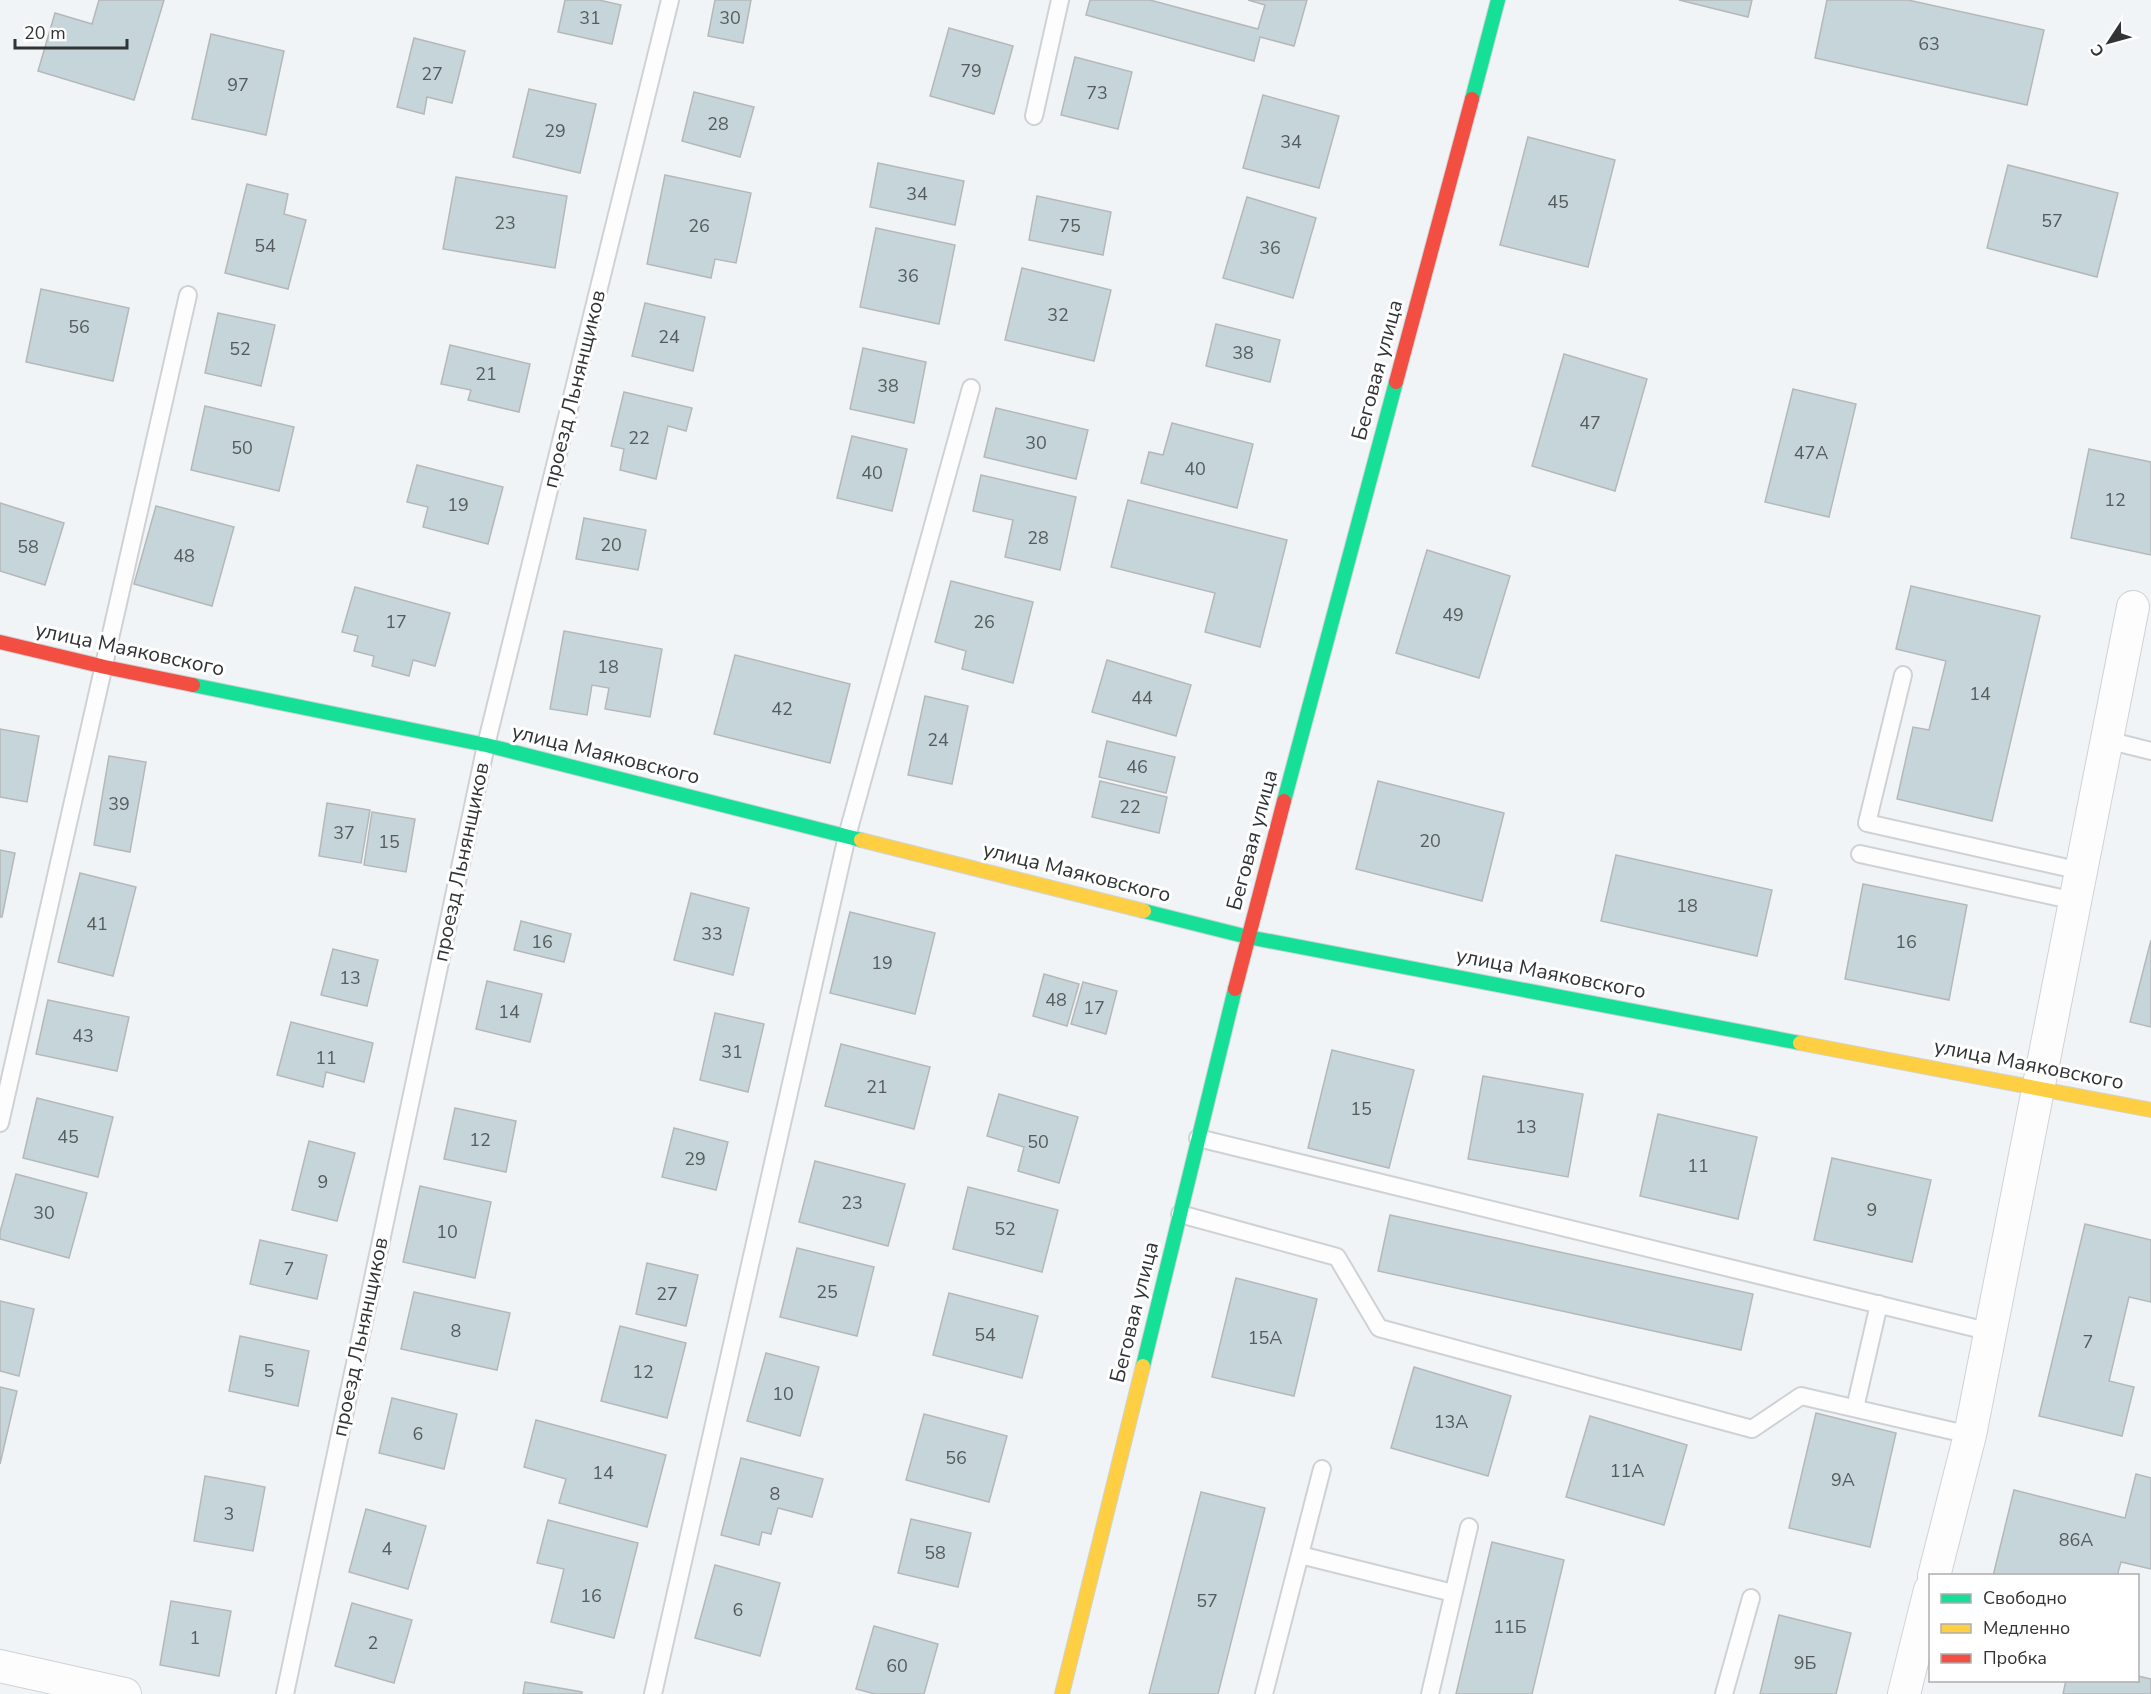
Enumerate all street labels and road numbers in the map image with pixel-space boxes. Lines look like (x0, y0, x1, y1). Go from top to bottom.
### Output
street label: проезд Льнянщиков (536, 287, 612, 491)
street label: Беговая улица (1345, 297, 1409, 443)
street label: улица Маяковского (33, 615, 227, 683)
street label: улица Маяковского (509, 717, 703, 791)
street label: проезд Льнянщиков (426, 760, 496, 964)
street label: Беговая улица (1220, 767, 1284, 913)
street label: улица Маяковского (980, 835, 1174, 909)
street label: улица Маяковского (1454, 941, 1648, 1005)
street label: улица Маяковского (1932, 1032, 2126, 1096)
street label: проезд Льнянщиков (325, 1235, 395, 1439)
street label: Беговая улица (1103, 1239, 1165, 1385)

